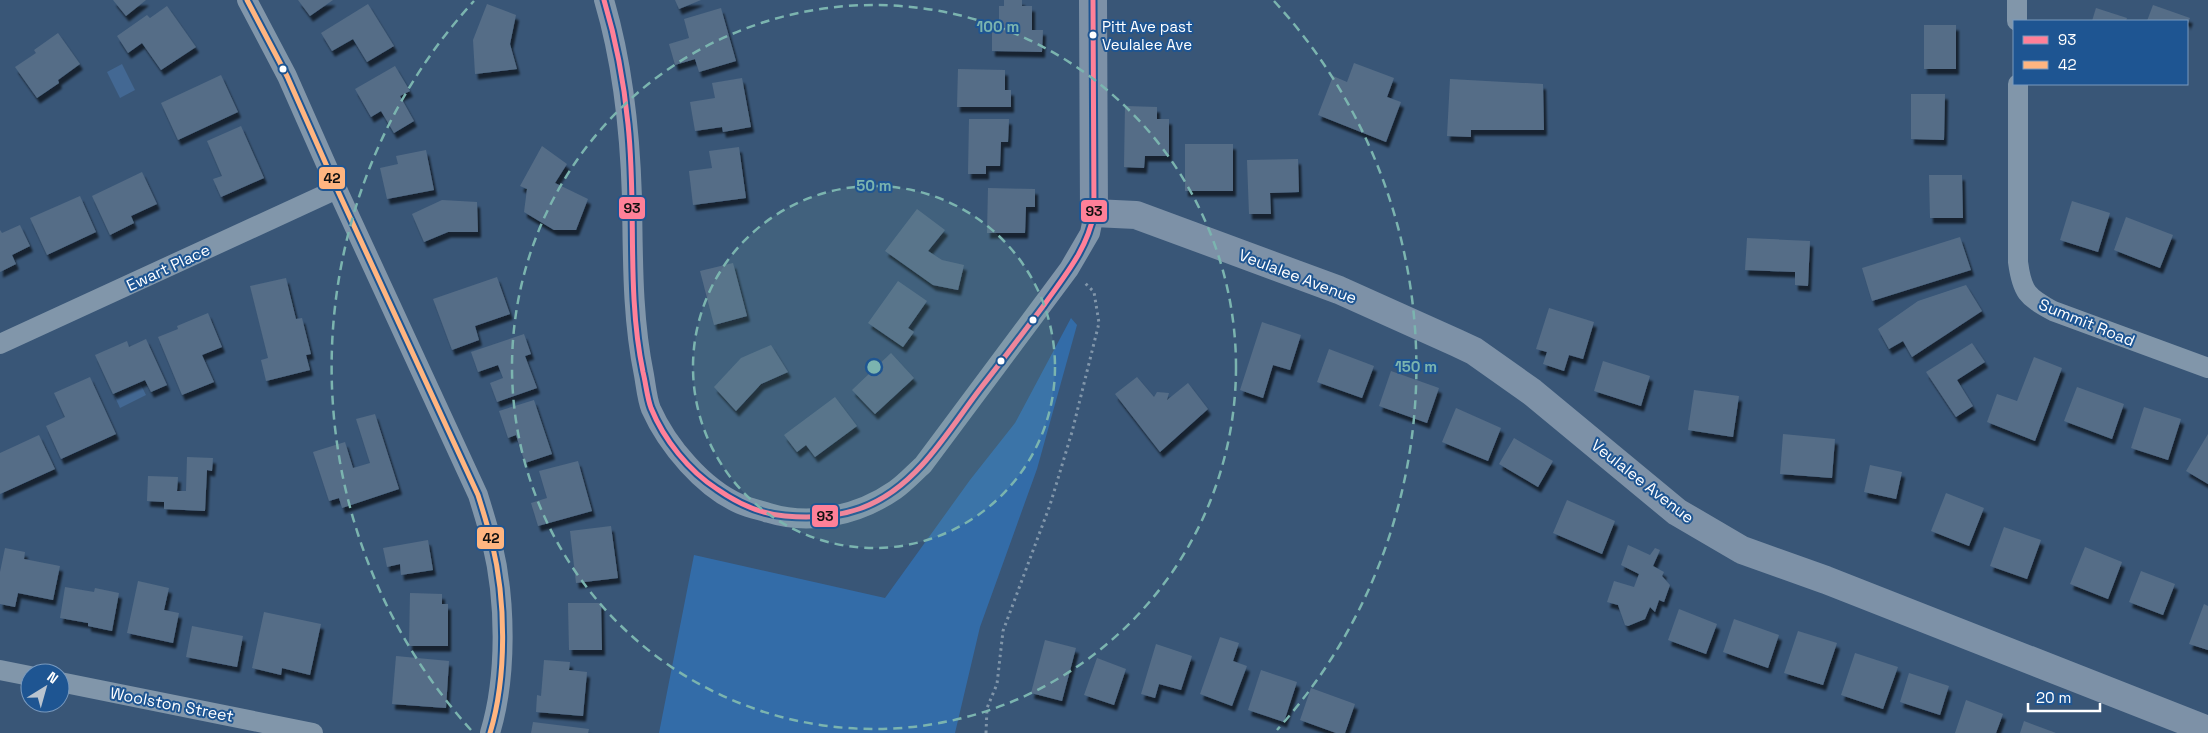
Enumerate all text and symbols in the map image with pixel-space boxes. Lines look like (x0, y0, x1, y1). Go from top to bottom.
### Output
text: 100 m (977, 17, 1019, 36)
place label: Pitt Ave past Veulalee Ave (1102, 17, 1193, 54)
legend (2013, 20, 2188, 85)
marker: Pitt Ave past Veulalee Ave (1088, 30, 1098, 40)
text: 93 (2058, 30, 2076, 49)
text: 42 (2058, 55, 2076, 74)
unlabelled marker (278, 64, 288, 74)
line badge: 42 (318, 166, 346, 190)
text: 42 (323, 169, 341, 187)
text: 50 m (856, 176, 892, 195)
line badge: 93 (618, 196, 646, 220)
text: 93 (623, 199, 641, 217)
line badge: 93 (1080, 199, 1108, 223)
text: 93 (1085, 202, 1103, 220)
street label: Ewart Place (123, 239, 213, 296)
street label: Veulalee Avenue (1236, 244, 1360, 309)
street label: Summit Road (2036, 294, 2138, 351)
unlabelled marker (1028, 315, 1038, 325)
unlabelled marker (996, 356, 1006, 366)
text: 150 m (1395, 357, 1437, 376)
centre of rings (865, 358, 883, 376)
street label: Veulalee Avenue (1587, 435, 1698, 528)
line badge: 93 (811, 504, 839, 528)
text: 93 (816, 507, 834, 525)
line badge: 42 (476, 526, 505, 550)
text: 42 (482, 529, 500, 547)
north arrow (20, 663, 70, 713)
text: N (44, 668, 62, 688)
scale bar (2028, 680, 2100, 712)
street label: Woolston Street (108, 682, 236, 727)
text: 20 m (2036, 688, 2071, 707)

